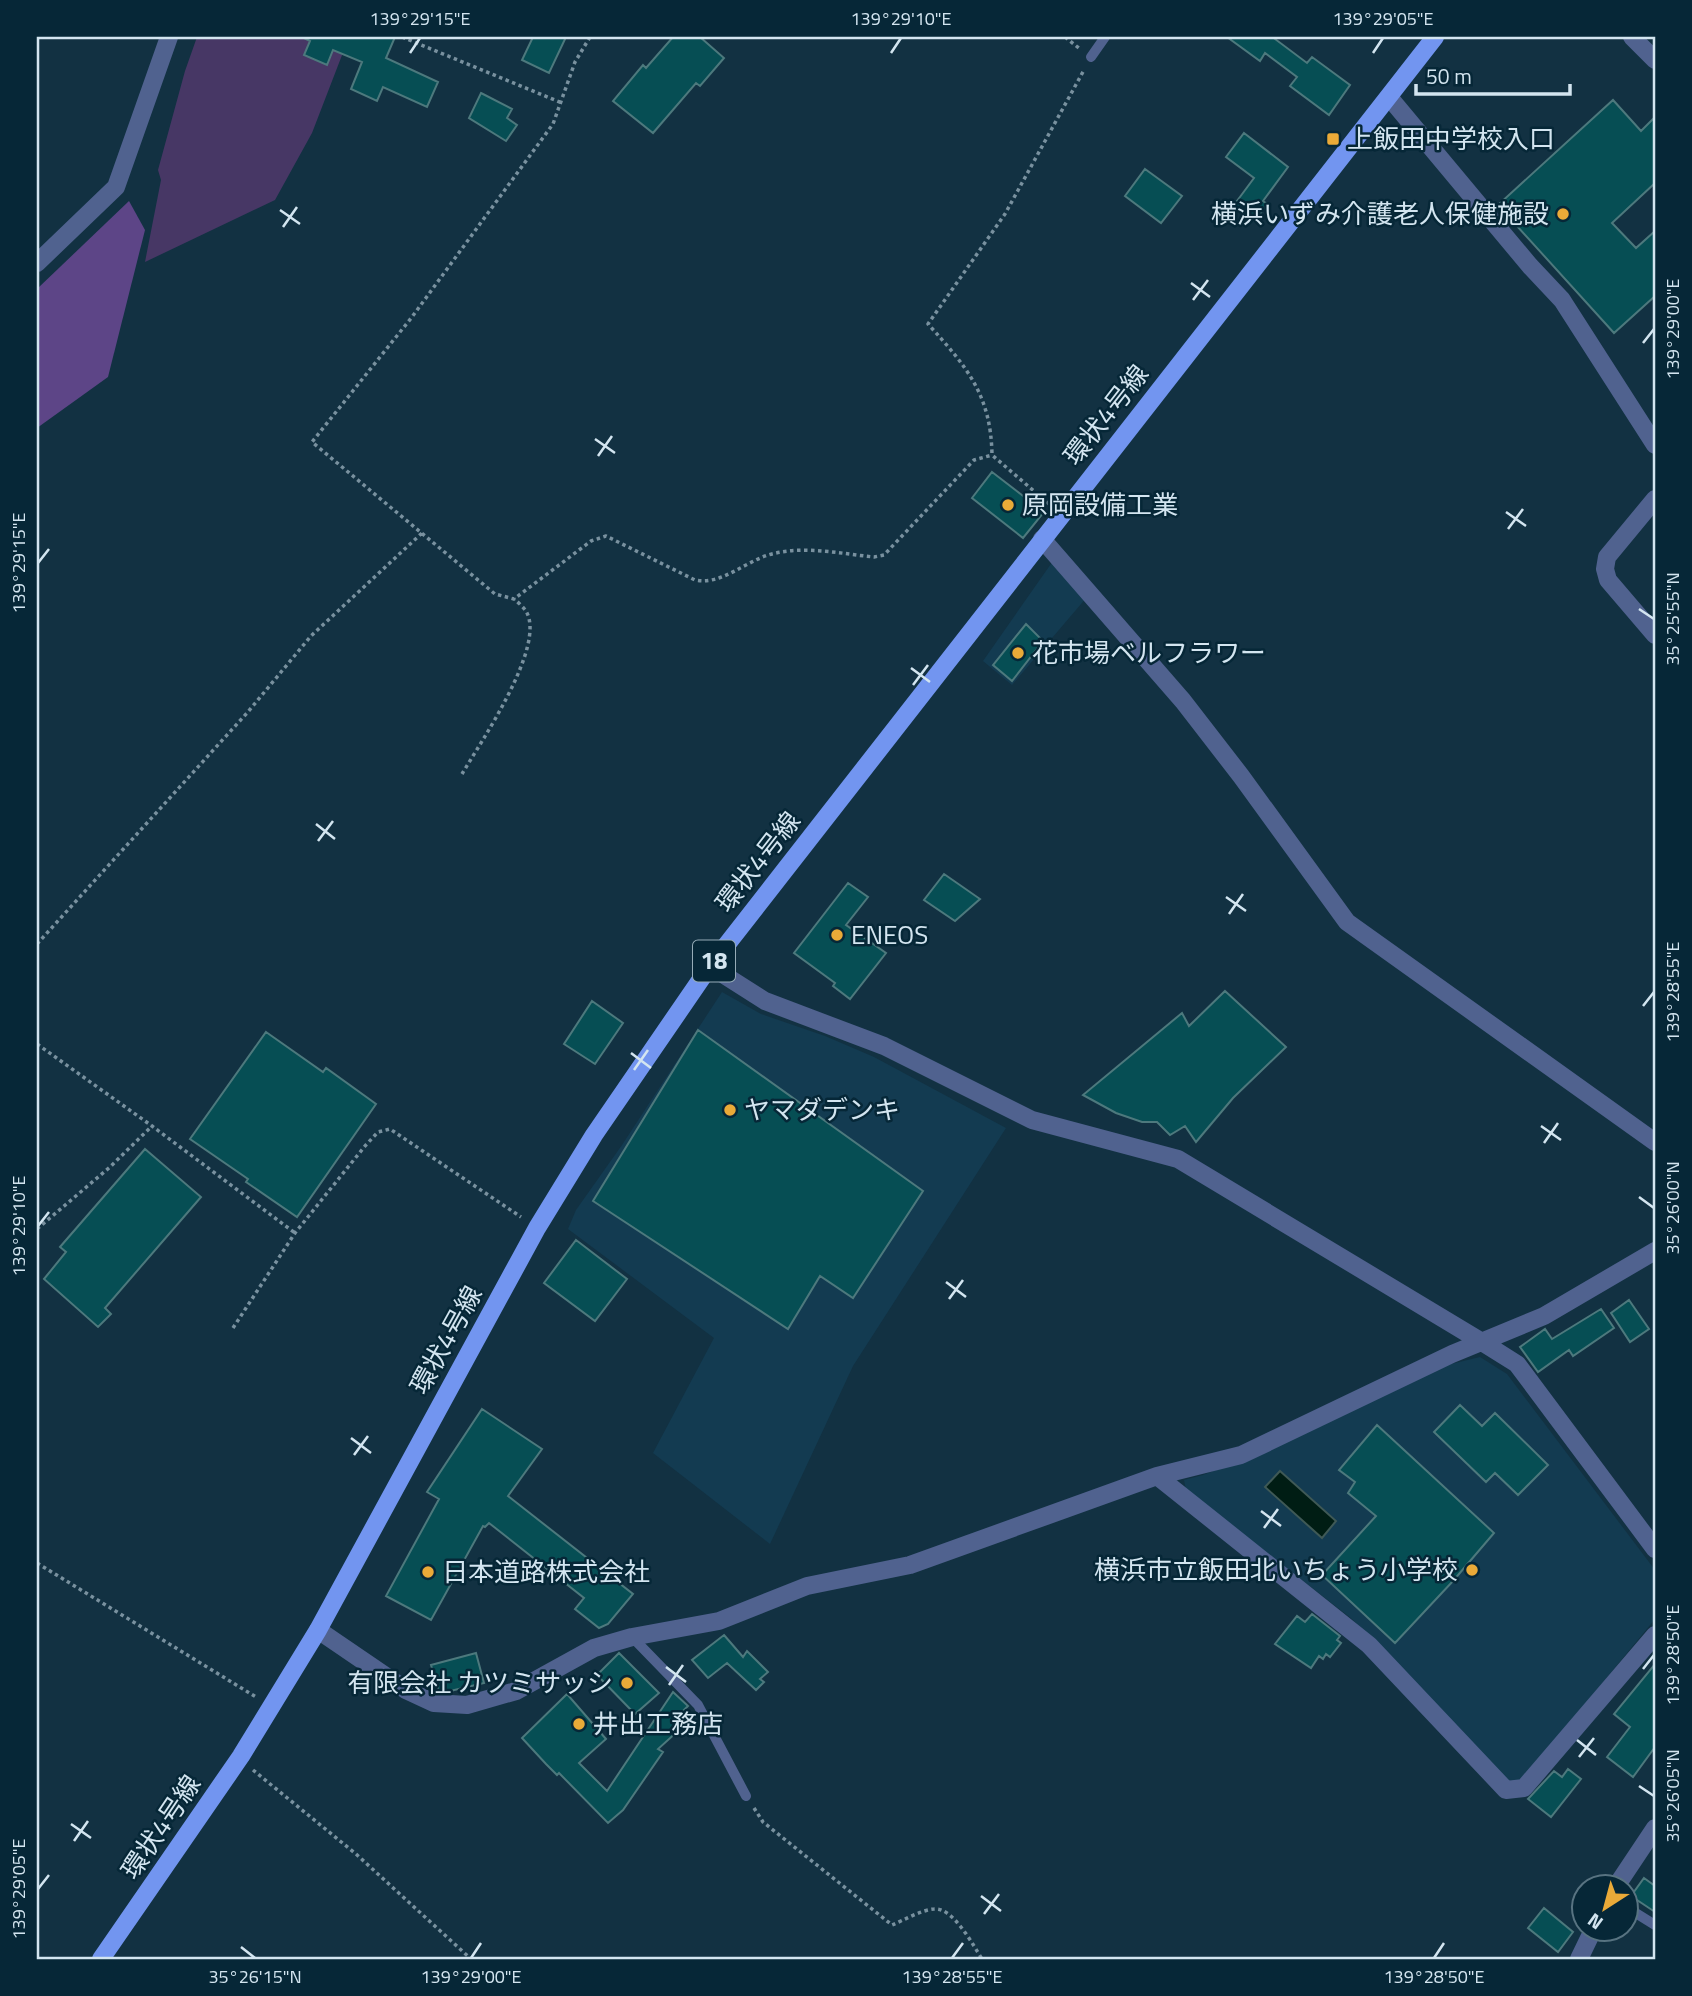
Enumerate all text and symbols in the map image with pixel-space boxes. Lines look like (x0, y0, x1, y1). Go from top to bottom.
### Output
text: 139°29'15"E (369, 5, 471, 32)
text: 139°29'10"E (850, 5, 952, 32)
text: 139°29'05"E (1332, 5, 1434, 32)
scale bar (1416, 52, 1570, 96)
text: 50 m (1426, 60, 1472, 92)
place label: 上飯田中学校入口 (1347, 119, 1555, 158)
marker: 上飯田中学校入口 (1325, 131, 1341, 147)
place label: 横浜いずみ介護老人保健施設 (1211, 194, 1549, 233)
marker: 横浜いずみ介護老人保健施設 (1555, 206, 1571, 222)
text: 139°29'00"E (1659, 278, 1686, 380)
street label: 環状4号線 (1054, 356, 1157, 473)
place label: 原岡設備工業 (1022, 485, 1178, 524)
marker: 原岡設備工業 (1000, 497, 1016, 513)
text: 139°29'15"E (5, 512, 32, 614)
text: 35°25'55"N (1659, 572, 1686, 666)
place label: 花市場ベルフラワー (1032, 633, 1266, 672)
marker: 花市場ベルフラワー (1010, 645, 1026, 661)
street label: 環状4号線 (706, 803, 809, 920)
place label: ENEOS (851, 915, 928, 954)
marker: ENEOS (829, 927, 845, 943)
road number: 18 (693, 940, 735, 981)
text: 139°28'55"E (1659, 941, 1686, 1043)
place label: ヤマダデンキ (744, 1090, 900, 1129)
marker: ヤマダデンキ (722, 1102, 738, 1118)
text: 35°26'00"N (1659, 1161, 1686, 1255)
text: 139°29'10"E (5, 1175, 32, 1277)
street label: 環状4号線 (400, 1278, 491, 1401)
place label: 横浜市立飯田北いちょう小学校 (1094, 1550, 1458, 1589)
place label: 日本道路株式会社 (442, 1552, 650, 1591)
marker: 横浜市立飯田北いちょう小学校 (1464, 1562, 1480, 1578)
marker: 日本道路株式会社 (420, 1564, 436, 1580)
text: 139°28'50"E (1659, 1604, 1686, 1706)
place label: 有限会社 カツミサッシ (347, 1663, 613, 1702)
marker: 有限会社 カツミサッシ (619, 1675, 635, 1691)
place label: 井出工務店 (593, 1704, 723, 1743)
marker: 井出工務店 (571, 1716, 587, 1732)
text: 35°26'05"N (1659, 1749, 1686, 1843)
street label: 環状4号線 (111, 1767, 210, 1887)
text: 139°29'05"E (5, 1838, 32, 1940)
north arrow (1570, 1874, 1640, 1944)
text: N (1581, 1907, 1609, 1938)
text: 35°26'15"N (208, 1963, 302, 1990)
text: 139°29'00"E (420, 1963, 522, 1990)
text: 139°28'55"E (901, 1963, 1003, 1990)
text: 139°28'50"E (1383, 1963, 1485, 1990)

